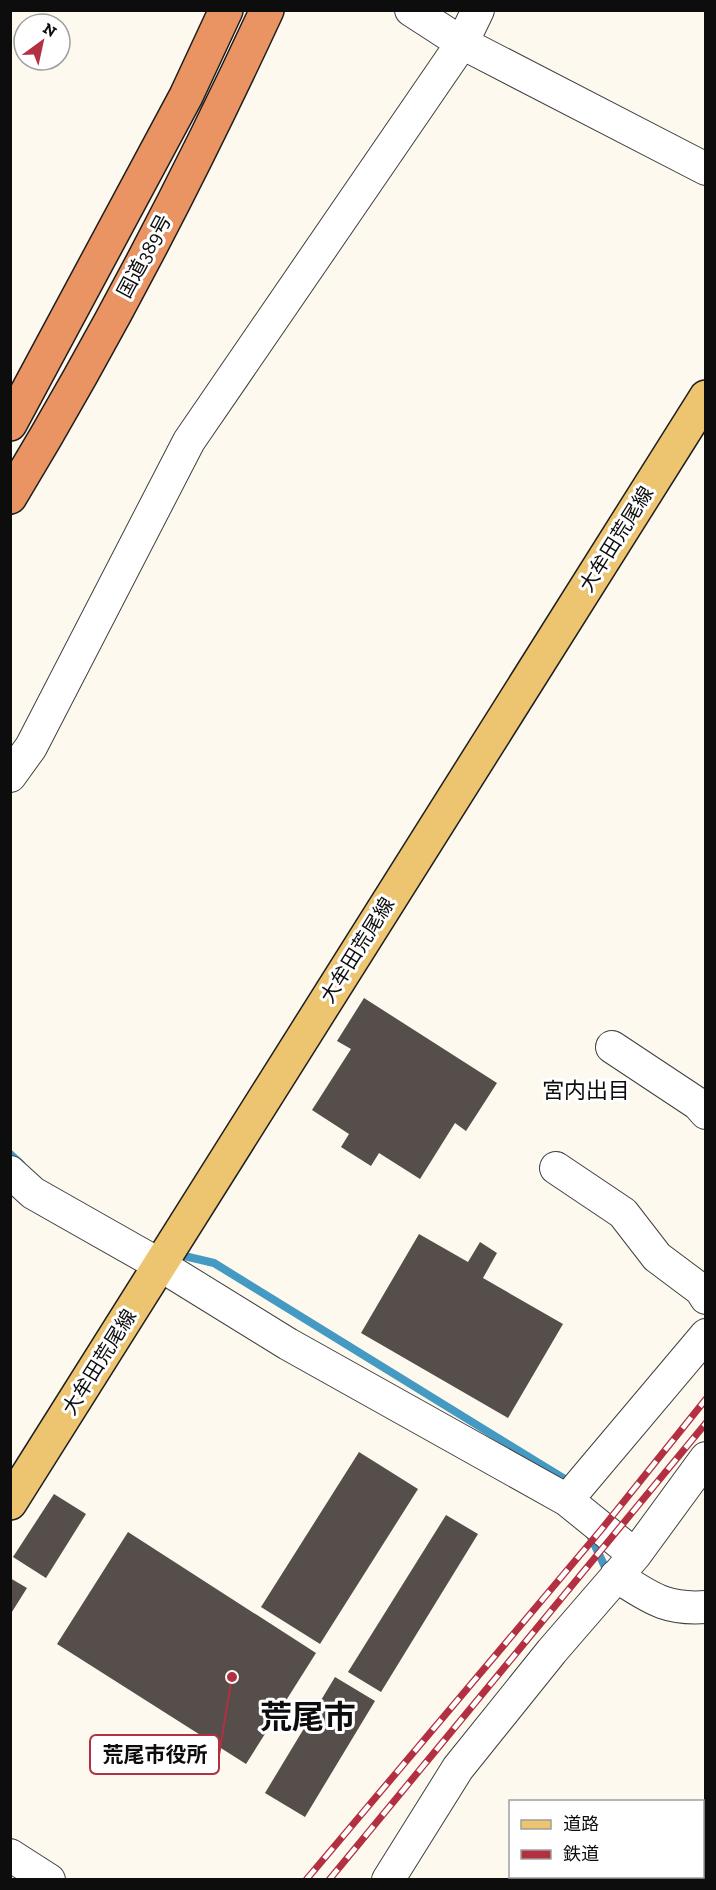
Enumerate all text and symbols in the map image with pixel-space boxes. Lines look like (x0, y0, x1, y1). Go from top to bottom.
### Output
north arrow (12, 12, 72, 72)
text: N (40, 19, 60, 41)
street label: 国道389号 (112, 210, 176, 302)
street label: 大牟田荒尾線 (574, 482, 658, 596)
street label: 大牟田荒尾線 (315, 893, 399, 1007)
district label: 宮内出目 (542, 1077, 630, 1104)
street label: 大牟田荒尾線 (57, 1305, 141, 1419)
district label: 荒尾市 (260, 1698, 356, 1736)
callout: 荒尾市役所 (90, 1735, 219, 1774)
text: 荒尾市役所 (103, 1742, 208, 1767)
legend (509, 1800, 704, 1878)
text: 道路 (563, 1813, 599, 1835)
text: 鉄道 (563, 1843, 599, 1865)

